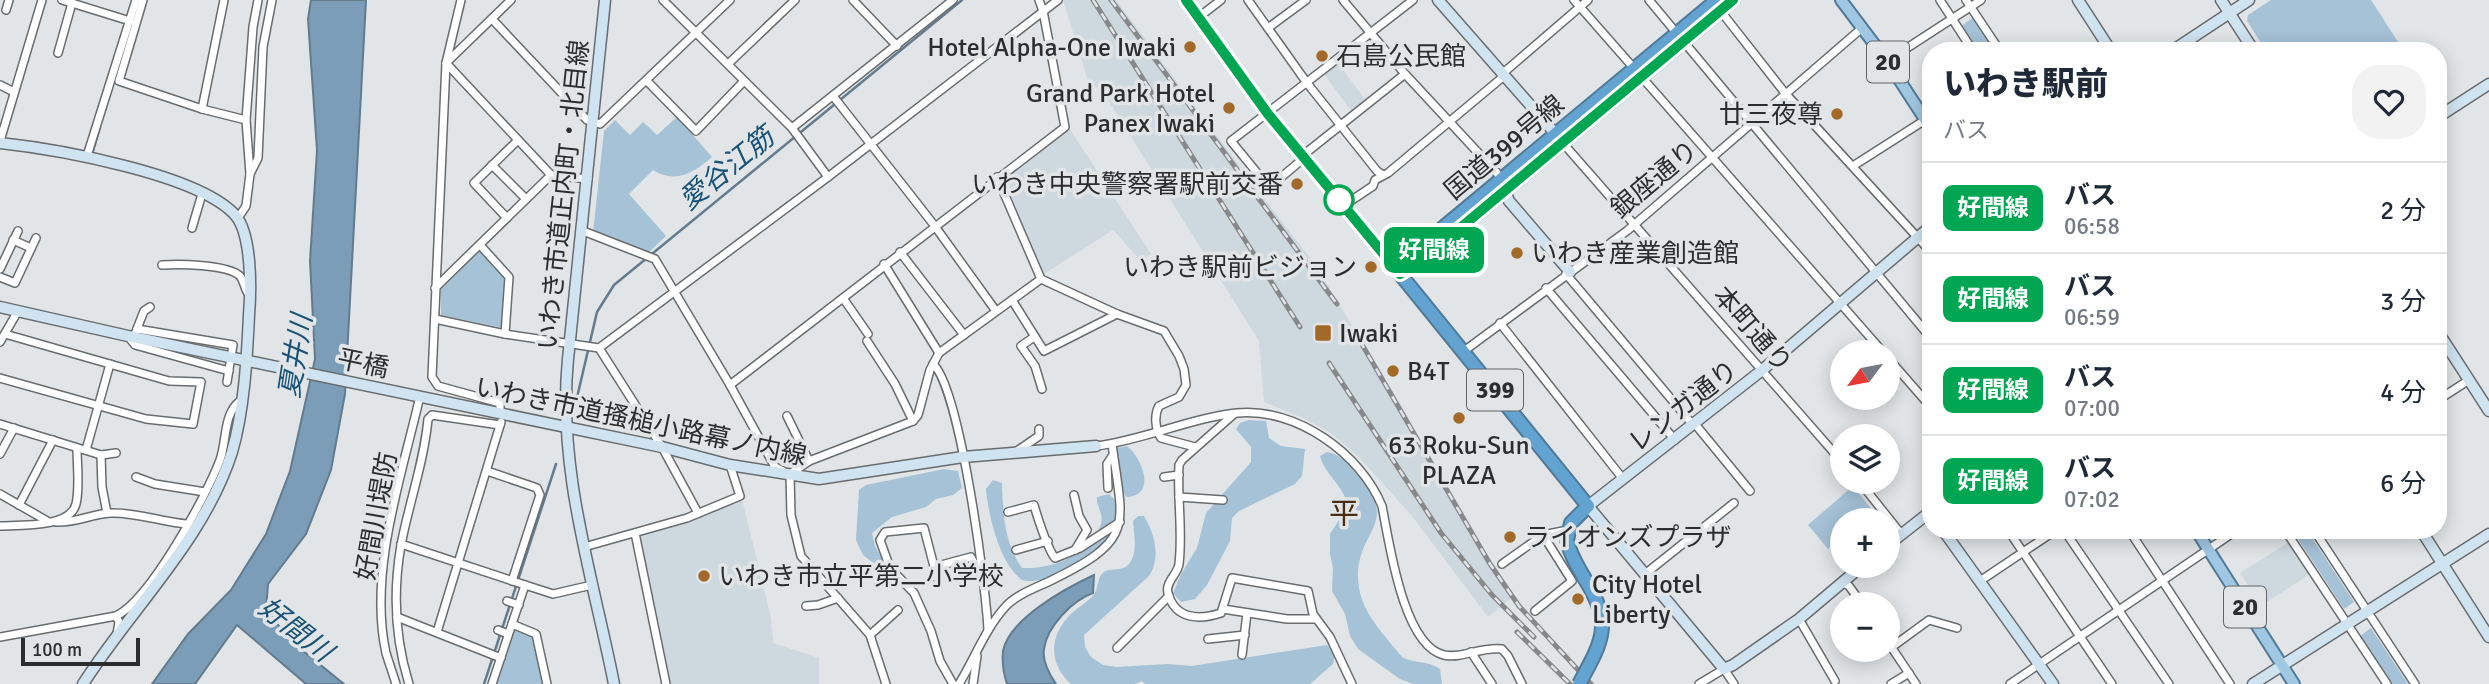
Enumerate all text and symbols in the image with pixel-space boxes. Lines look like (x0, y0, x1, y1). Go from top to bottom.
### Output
place label: Hotel Alpha-One Iwaki (927, 32, 1176, 64)
street label: いわき市道正内町・北目線 (532, 38, 596, 352)
marker: Hotel Alpha-One Iwaki (1182, 39, 1198, 55)
place label: 石島公民館 (1336, 41, 1466, 73)
road number: 20 (1867, 42, 1909, 82)
marker: 石島公民館 (1314, 48, 1330, 64)
text: いわき駅前 (1943, 64, 2108, 105)
button: heart (2352, 65, 2426, 139)
place label: Grand Park Hotel Panex Iwaki (1026, 78, 1215, 140)
street label: 国道399号線 (1438, 89, 1571, 207)
place label: 廿三夜尊 (1719, 99, 1823, 131)
marker: Grand Park Hotel Panex Iwaki (1221, 100, 1237, 116)
marker: 廿三夜尊 (1829, 106, 1845, 122)
text: バス (1943, 116, 1989, 145)
water label: 愛谷江筋 (672, 118, 784, 217)
street label: 銀座通り (1605, 134, 1705, 225)
place label: いわき中央警察署駅前交番 (971, 169, 1283, 201)
marker: いわき中央警察署駅前交番 (1289, 176, 1305, 192)
text: バス (2064, 180, 2116, 212)
unlabelled marker (1324, 185, 1354, 215)
text: 好間線 (1957, 193, 2029, 223)
text: 2 分 (2380, 195, 2426, 227)
text: 06:58 (2064, 212, 2120, 241)
line badge: 好間線 (1394, 227, 1474, 273)
text: 好間線 (1398, 235, 1470, 265)
place label: いわき産業創造館 (1531, 238, 1739, 270)
marker: いわき産業創造館 (1509, 245, 1525, 261)
place label: いわき駅前ビジョン (1123, 252, 1357, 284)
marker: いわき駅前ビジョン (1363, 259, 1379, 275)
text: バス (2064, 271, 2116, 303)
street label: 本町通り (1706, 280, 1798, 379)
text: 好間線 (1957, 284, 2029, 314)
text: 3 分 (2380, 286, 2426, 318)
text: 06:59 (2064, 303, 2120, 332)
water label: 夏井川 (273, 309, 320, 400)
place label: Iwaki (1339, 318, 1398, 350)
marker: Iwaki (1313, 323, 1333, 343)
north arrow (1830, 340, 1900, 410)
map controls (1830, 340, 1900, 662)
street label: 平橋 (334, 343, 392, 385)
street label: レンガ通り (1623, 354, 1745, 459)
place label: B4T (1407, 356, 1450, 388)
text: バス (2064, 362, 2116, 394)
marker: B4T (1385, 363, 1401, 379)
road number: 399 (1467, 370, 1523, 410)
street label: いわき市道搔槌小路幕ノ内線 (472, 371, 809, 473)
text: 好間線 (1957, 375, 2029, 405)
text: 4 分 (2380, 377, 2426, 409)
text: 07:00 (2064, 394, 2120, 423)
marker: 63 Roku-Sun PLAZA (1451, 410, 1467, 426)
button: layers (1830, 424, 1900, 494)
place label: 63 Roku-Sun PLAZA (1388, 430, 1530, 492)
street label: 好間川堤防 (350, 449, 404, 583)
text: バス (2064, 453, 2116, 485)
text: 好間線 (1957, 466, 2029, 496)
text: 6 分 (2380, 468, 2426, 500)
text: 07:02 (2064, 485, 2120, 514)
district label: 平 (1329, 496, 1359, 533)
button: + (1830, 508, 1900, 578)
place label: ライオンズプラザ (1524, 522, 1731, 554)
marker: ライオンズプラザ (1502, 529, 1518, 545)
place label: いわき市立平第二小学校 (718, 561, 1004, 593)
marker: いわき市立平第二小学校 (696, 568, 712, 584)
place label: City Hotel Liberty (1592, 569, 1702, 631)
road number: 20 (2224, 586, 2266, 628)
water label: 好間川 (252, 591, 341, 671)
marker: City Hotel Liberty (1570, 591, 1586, 607)
button: − (1830, 592, 1900, 662)
scale bar (21, 635, 140, 667)
text: 100 m (32, 638, 82, 662)

